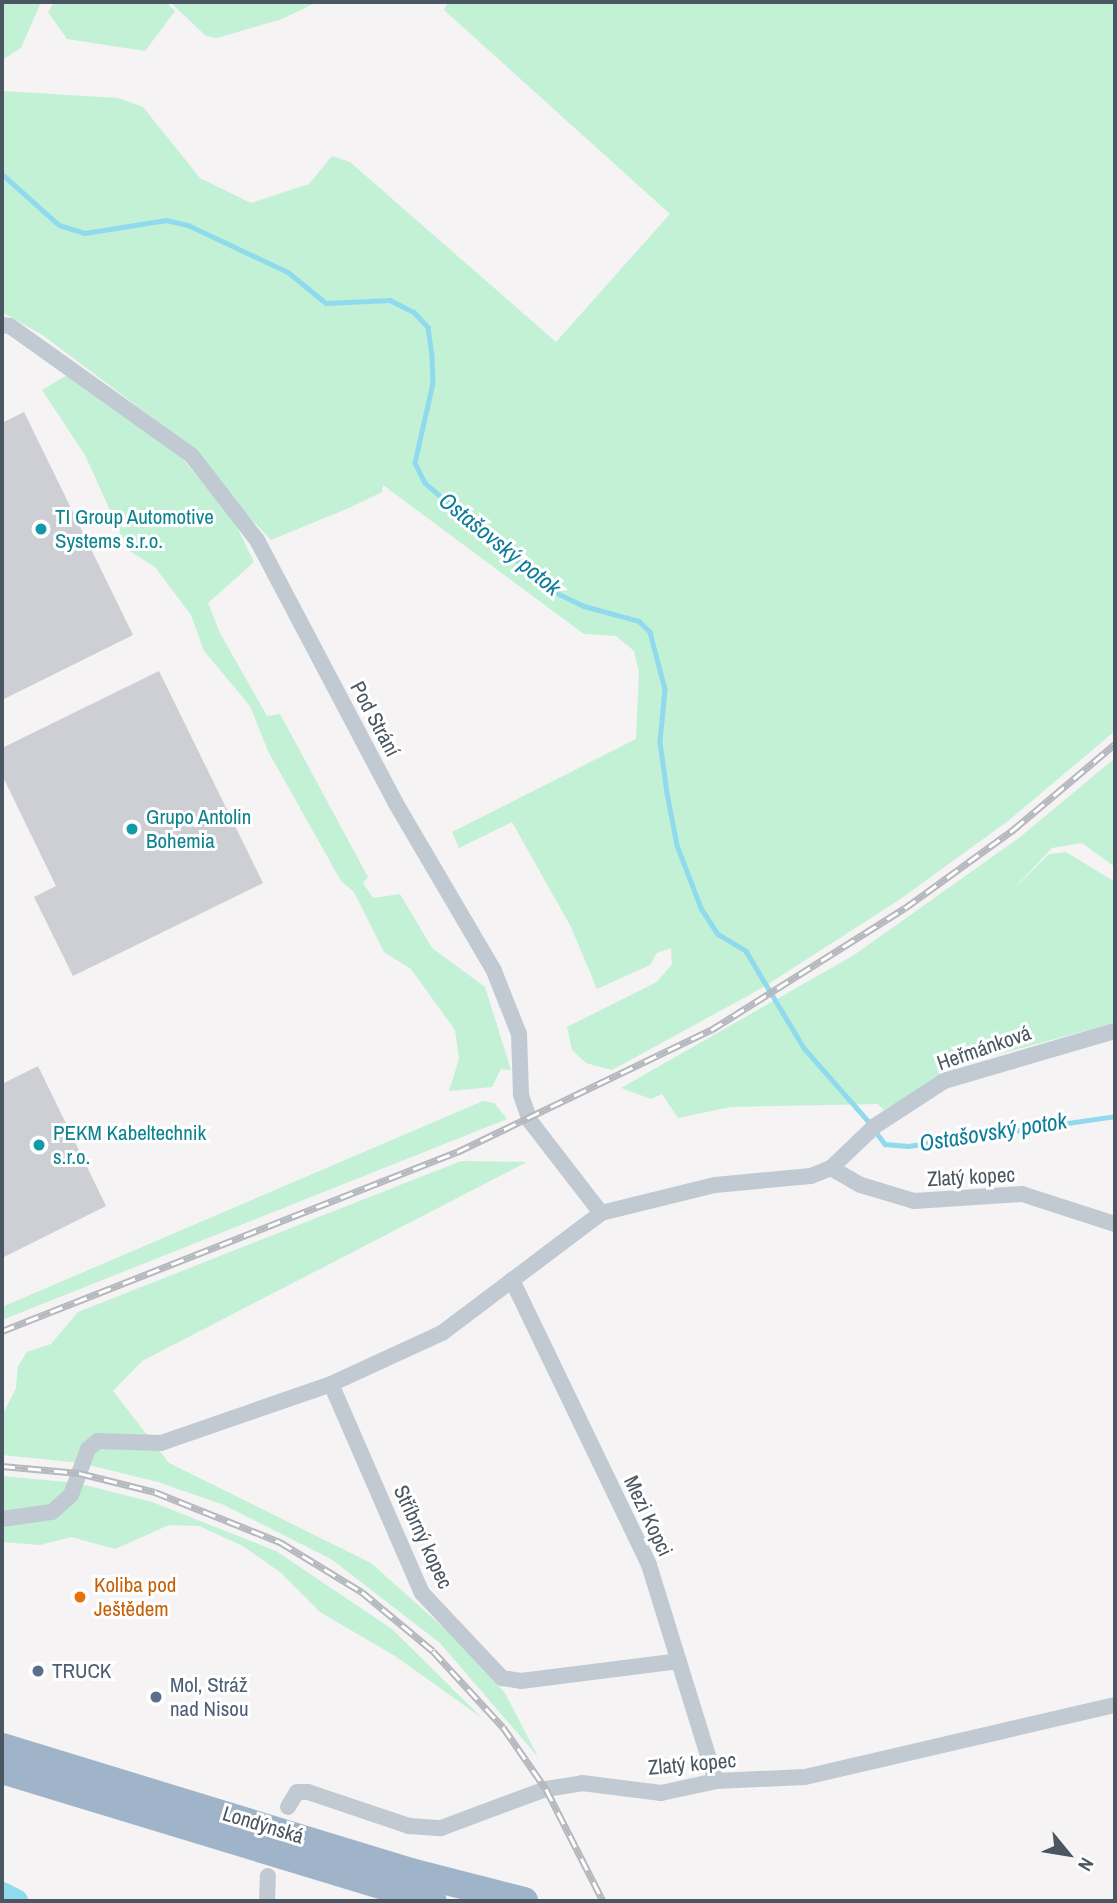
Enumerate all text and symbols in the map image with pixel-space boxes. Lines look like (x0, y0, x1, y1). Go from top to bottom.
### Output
water label: Ostašovský potok (433, 486, 567, 602)
place label: TI Group Automotive Systems s.r.o. (55, 504, 215, 554)
marker: TI Group Automotive Systems s.r.o. (33, 521, 49, 537)
street label: Pod Strání (345, 677, 405, 761)
place label: Grupo Antolin Bohemia (146, 804, 252, 854)
marker: Grupo Antolin Bohemia (124, 821, 140, 837)
street label: Heřmánková (934, 1020, 1034, 1076)
water label: Ostašovský potok (917, 1107, 1069, 1157)
place label: PEKM Kabeltechnik s.r.o. (53, 1120, 206, 1170)
marker: PEKM Kabeltechnik s.r.o. (31, 1137, 47, 1153)
street label: Zlatý kopec (926, 1162, 1016, 1192)
street label: Mezi Kopci (618, 1472, 678, 1560)
street label: Stříbrný kopec (388, 1481, 458, 1593)
place label: Koliba pod Ještědem (94, 1572, 176, 1622)
marker: Koliba pod Ještědem (72, 1589, 88, 1605)
place label: TRUCK (52, 1658, 111, 1684)
marker: TRUCK (30, 1663, 46, 1679)
place label: Mol, Stráž nad Nisou (170, 1672, 248, 1722)
marker: Mol, Stráž nad Nisou (148, 1689, 164, 1705)
street label: Zlatý kopec (647, 1748, 737, 1780)
street label: Londýnská (219, 1801, 307, 1849)
north arrow (1033, 1819, 1103, 1889)
text: N (1072, 1853, 1100, 1876)

